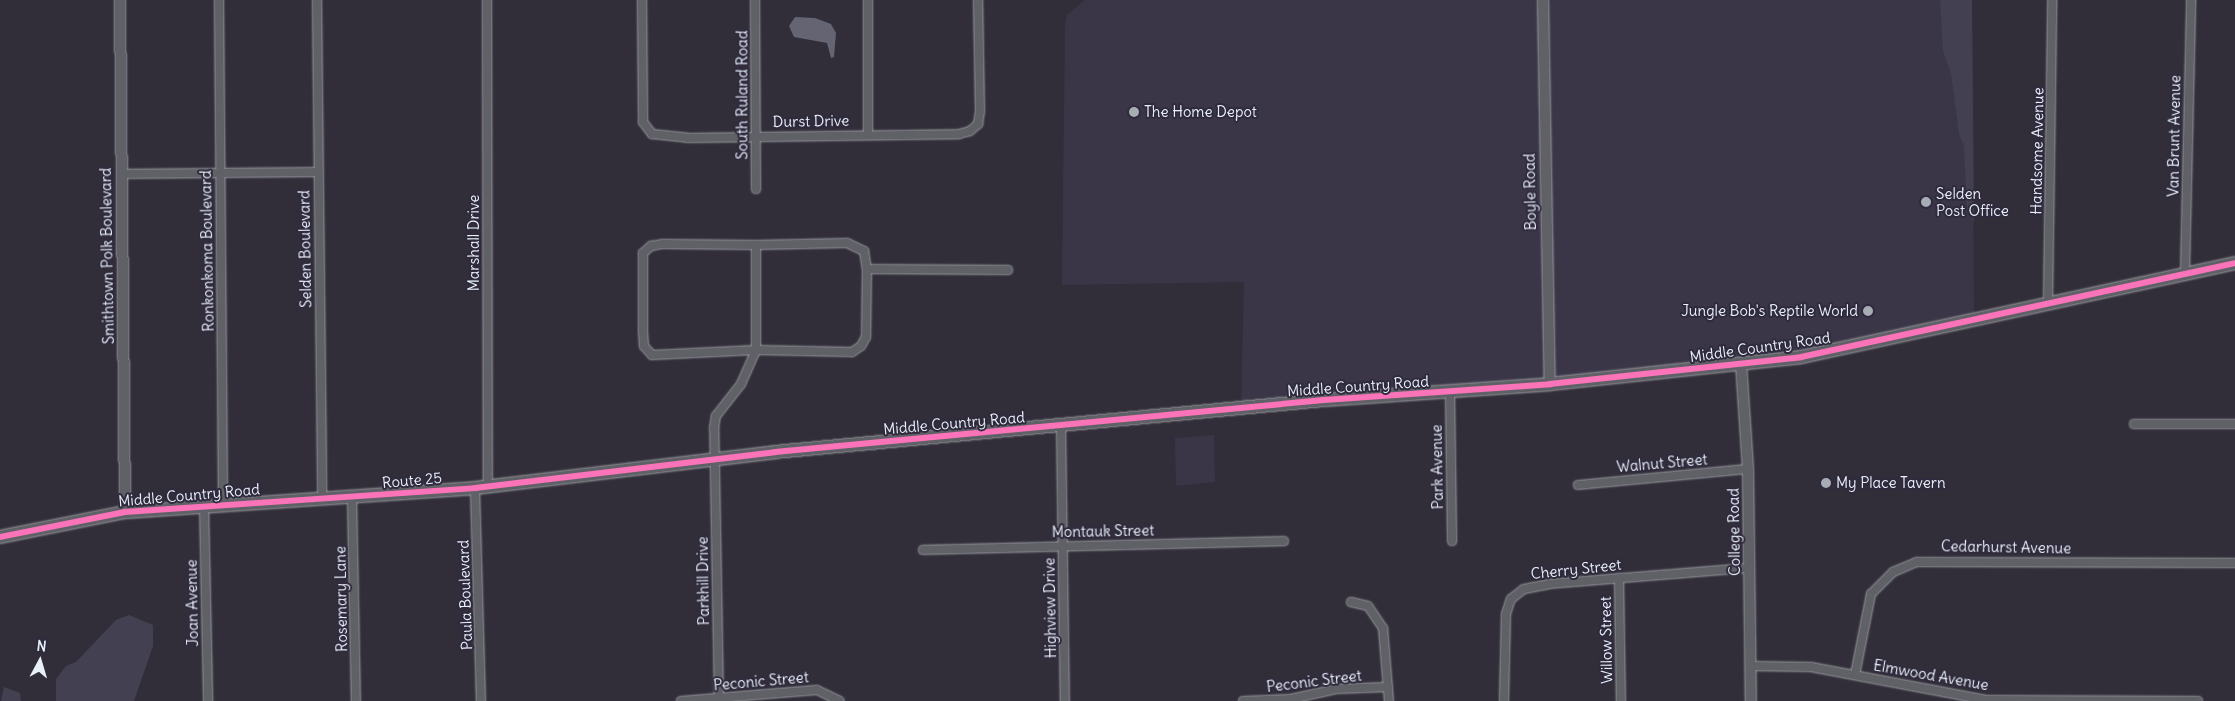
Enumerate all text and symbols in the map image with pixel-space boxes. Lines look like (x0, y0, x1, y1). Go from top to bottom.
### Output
street label: South Ruland Road (733, 30, 751, 160)
street label: Van Brunt Avenue (2164, 75, 2184, 197)
street label: Handsome Avenue (2027, 87, 2047, 215)
place label: The Home Depot (1144, 103, 1257, 121)
marker: The Home Depot (1128, 106, 1140, 118)
street label: Durst Drive (773, 111, 849, 131)
street label: Boyle Road (1520, 153, 1540, 231)
street label: Smithtown Polk Boulevard (96, 168, 118, 344)
street label: Ronkonkoma Boulevard (197, 170, 217, 332)
place label: Selden Post Office (1936, 184, 2009, 219)
street label: Selden Boulevard (295, 190, 315, 308)
street label: Marshall Drive (465, 195, 483, 291)
marker: Selden Post Office (1920, 196, 1932, 208)
place label: Jungle Bob's Reptile World (1681, 302, 1858, 320)
marker: Jungle Bob's Reptile World (1862, 305, 1874, 317)
street label: Middle Country Road (1688, 328, 1832, 366)
street label: Middle Country Road (1287, 372, 1429, 400)
street label: Middle Country Road (882, 408, 1026, 438)
street label: Park Avenue (1427, 424, 1447, 510)
street label: Walnut Street (1616, 450, 1708, 476)
street label: Route 25 (381, 468, 443, 492)
place label: My Place Tavern (1836, 474, 1946, 492)
marker: My Place Tavern (1820, 477, 1832, 489)
street label: Middle Country Road (117, 480, 261, 510)
street label: College Road (1724, 488, 1744, 576)
street label: Montauk Street (1052, 521, 1154, 541)
street label: Parkhill Drive (693, 536, 713, 626)
street label: Cedarhurst Avenue (1941, 537, 2071, 557)
street label: Paula Boulevard (454, 540, 476, 650)
street label: Rosemary Lane (331, 546, 351, 652)
street label: Cherry Street (1530, 555, 1622, 583)
street label: Highview Drive (1040, 558, 1060, 658)
street label: Joan Avenue (182, 559, 202, 647)
street label: Willow Street (1596, 596, 1616, 684)
north arrow (15, 636, 65, 686)
text: N (36, 637, 47, 656)
street label: Elmwood Avenue (1872, 656, 1990, 694)
street label: Peconic Street (1265, 666, 1363, 696)
street label: Peconic Street (713, 668, 809, 694)

